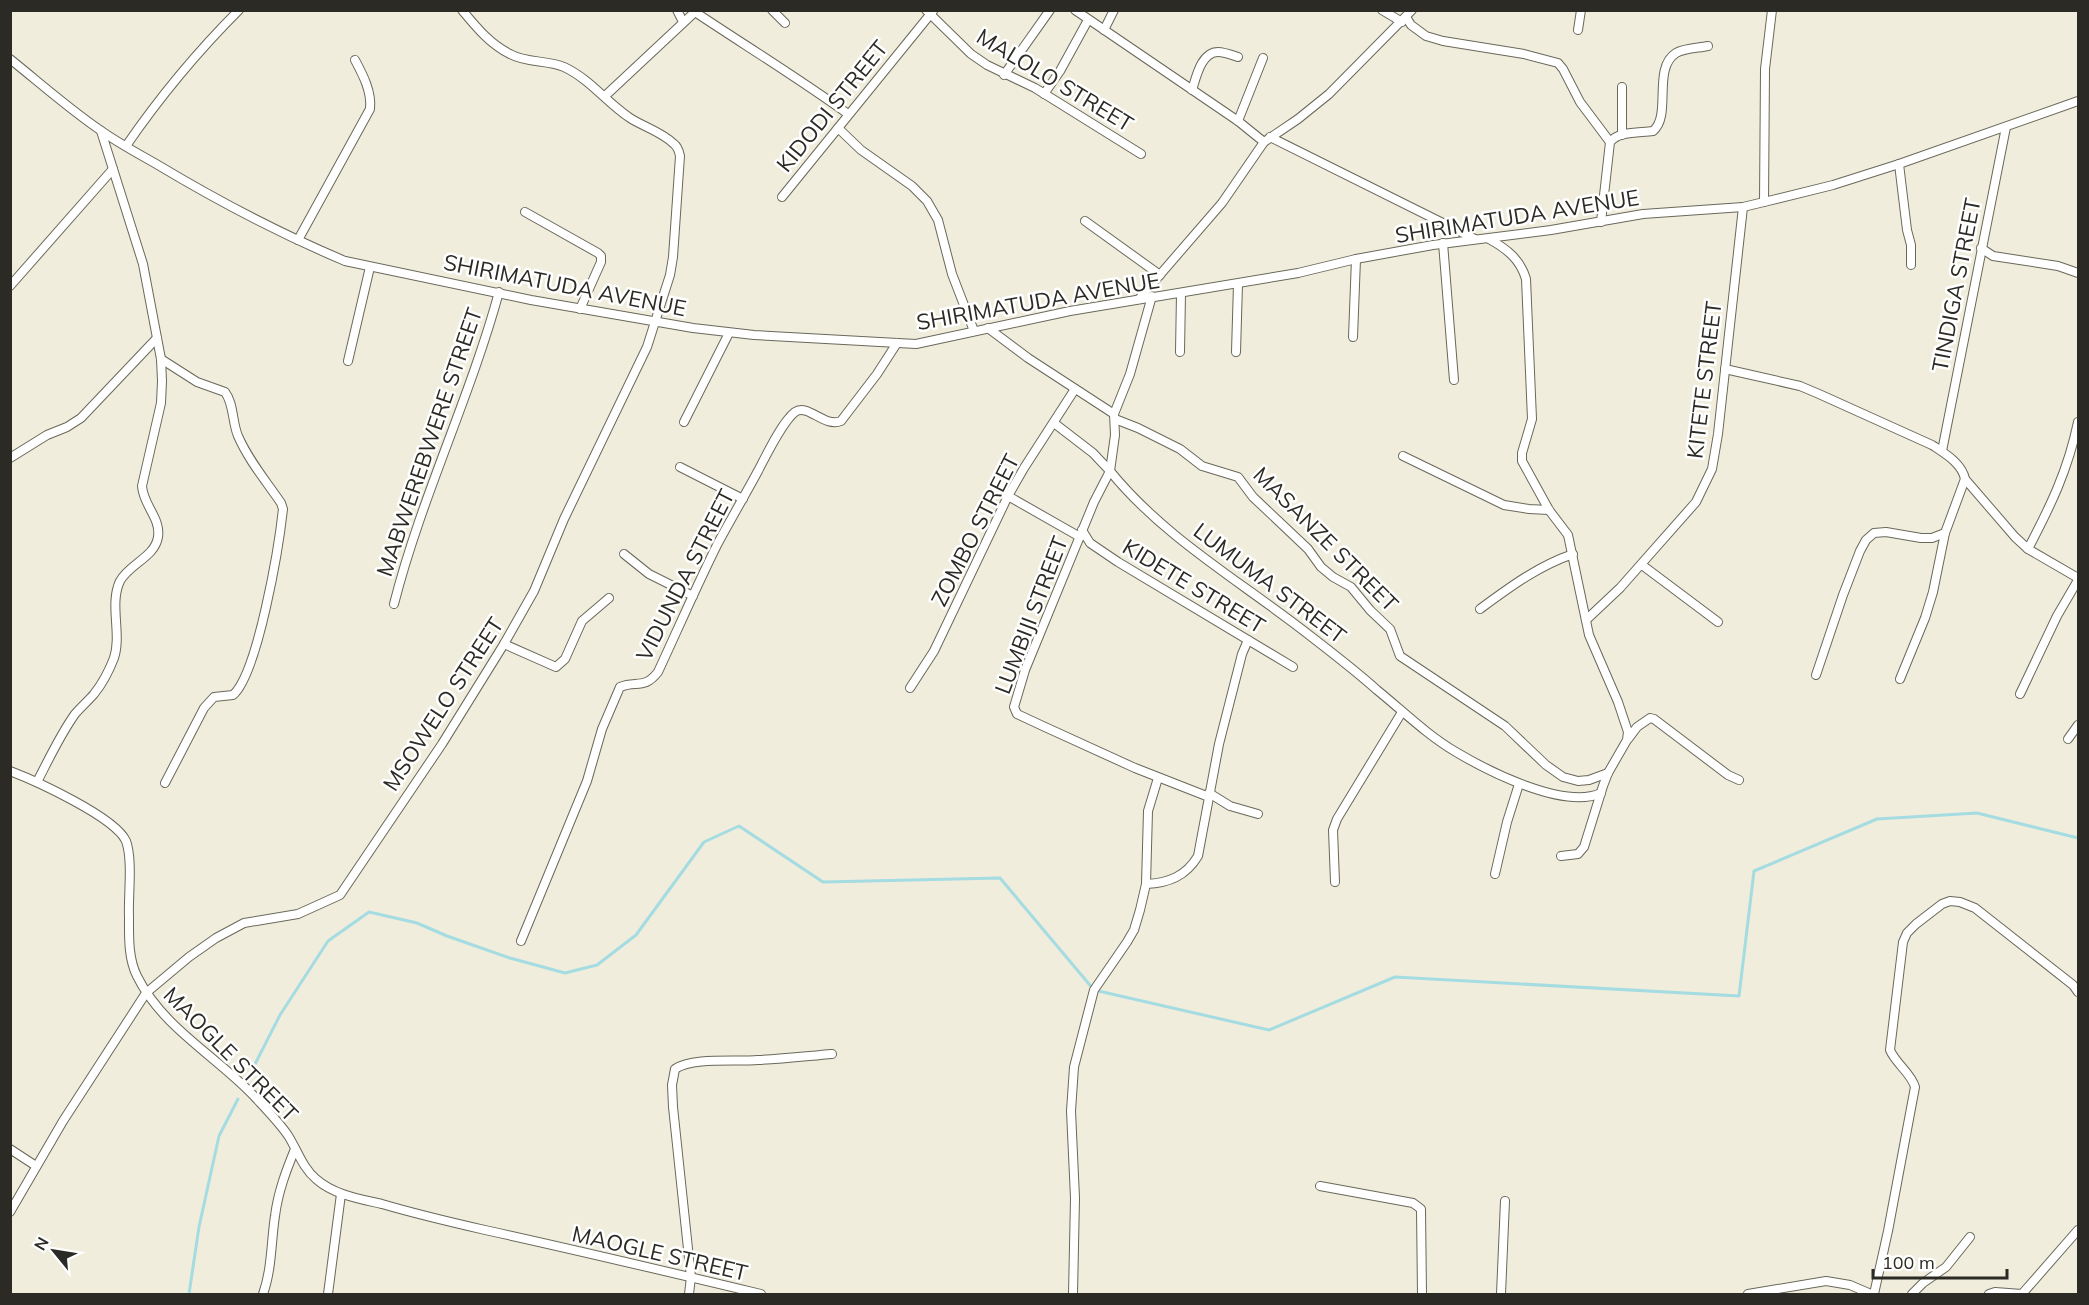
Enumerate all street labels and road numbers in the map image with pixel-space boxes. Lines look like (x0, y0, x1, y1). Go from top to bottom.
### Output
street label: MALOLO STREET (972, 22, 1138, 138)
street label: KIDODI STREET (770, 34, 894, 178)
street label: SHIRIMATUDA AVENUE (1393, 183, 1641, 249)
street label: TINDIGA STREET (1925, 196, 1987, 374)
street label: SHIRIMATUDA AVENUE (441, 248, 689, 322)
street label: SHIRIMATUDA AVENUE (914, 266, 1162, 336)
street label: KITETE STREET (1680, 300, 1728, 460)
street label: MABWEREBWERE STREET (370, 304, 488, 580)
street label: ZOMBO STREET (925, 449, 1025, 611)
street label: MASANZE STREET (1248, 461, 1404, 617)
street label: VIDUNDA STREET (630, 485, 740, 665)
street label: LUMUMA STREET (1188, 516, 1352, 650)
street label: LUMBIJI STREET (988, 532, 1074, 698)
street label: KIDETE STREET (1118, 532, 1270, 640)
street label: MSOWELO STREET (376, 612, 510, 796)
street label: MAOGLE STREET (158, 981, 304, 1127)
street label: MAOGLE STREET (570, 1219, 750, 1287)

